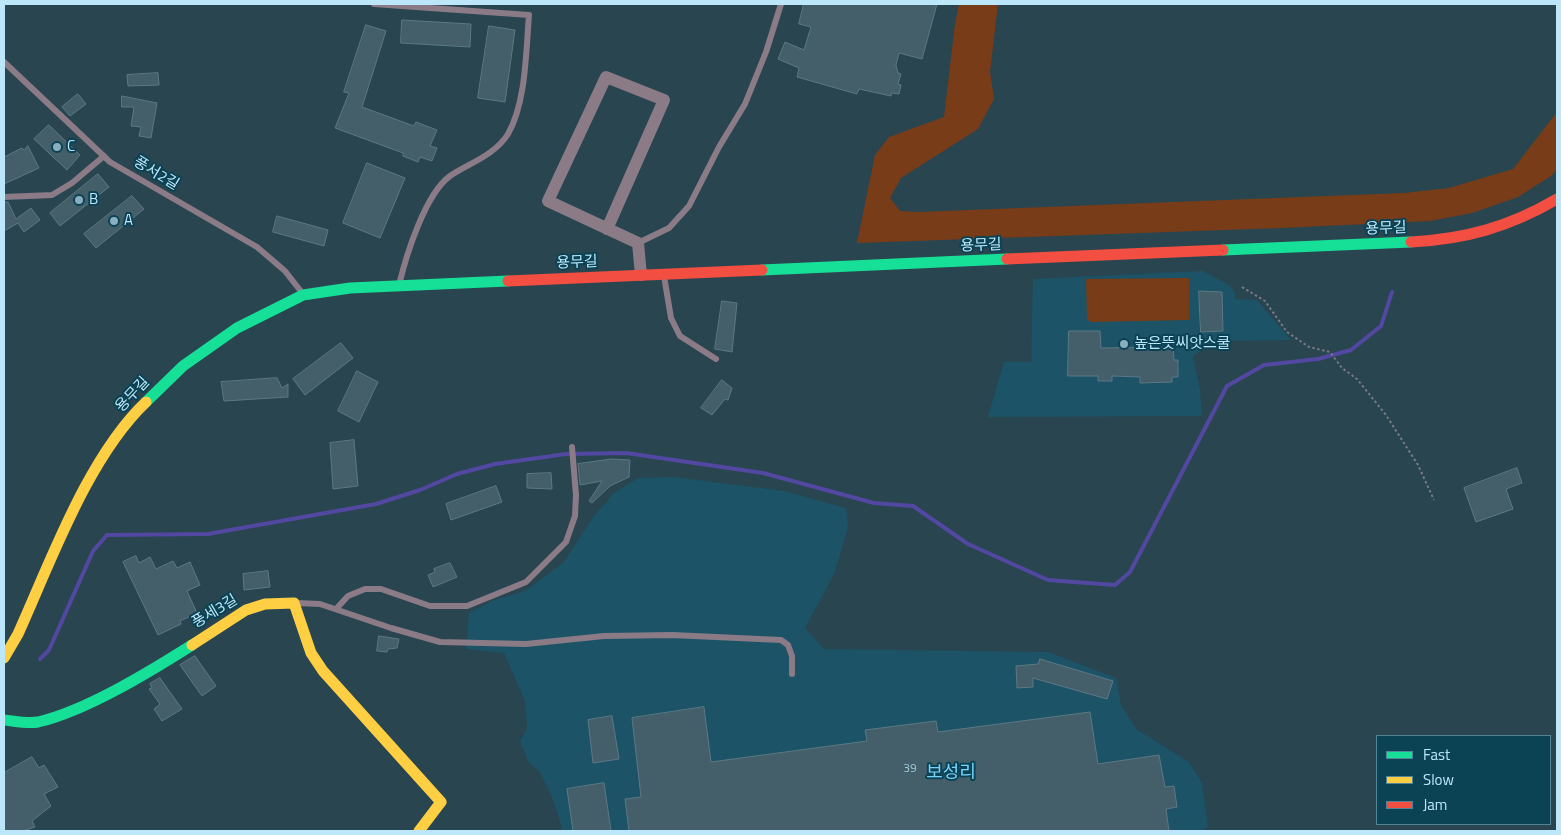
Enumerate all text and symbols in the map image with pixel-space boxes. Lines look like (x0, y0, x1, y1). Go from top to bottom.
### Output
place label: C (67, 138, 75, 156)
marker: C (51, 141, 63, 153)
street label: 풍서2길 (130, 153, 182, 195)
place label: B (89, 191, 98, 209)
marker: B (73, 194, 85, 206)
place label: A (124, 212, 133, 230)
marker: A (108, 215, 120, 227)
street label: 용무길 (1365, 219, 1407, 239)
street label: 용무길 (960, 236, 1002, 256)
street label: 용무길 (556, 253, 598, 273)
place label: 높은뜻씨앗스쿨 (1134, 335, 1231, 353)
marker: 높은뜻씨앗스쿨 (1118, 338, 1130, 350)
street label: 용무길 (112, 374, 154, 416)
street label: 풍세3길 (189, 591, 241, 633)
legend (1376, 735, 1551, 825)
text: Fast (1423, 743, 1450, 766)
house number: 39 (903, 762, 917, 776)
district label: 보성리 (926, 763, 976, 785)
text: Slow (1423, 768, 1454, 791)
text: Jam (1423, 793, 1447, 816)

